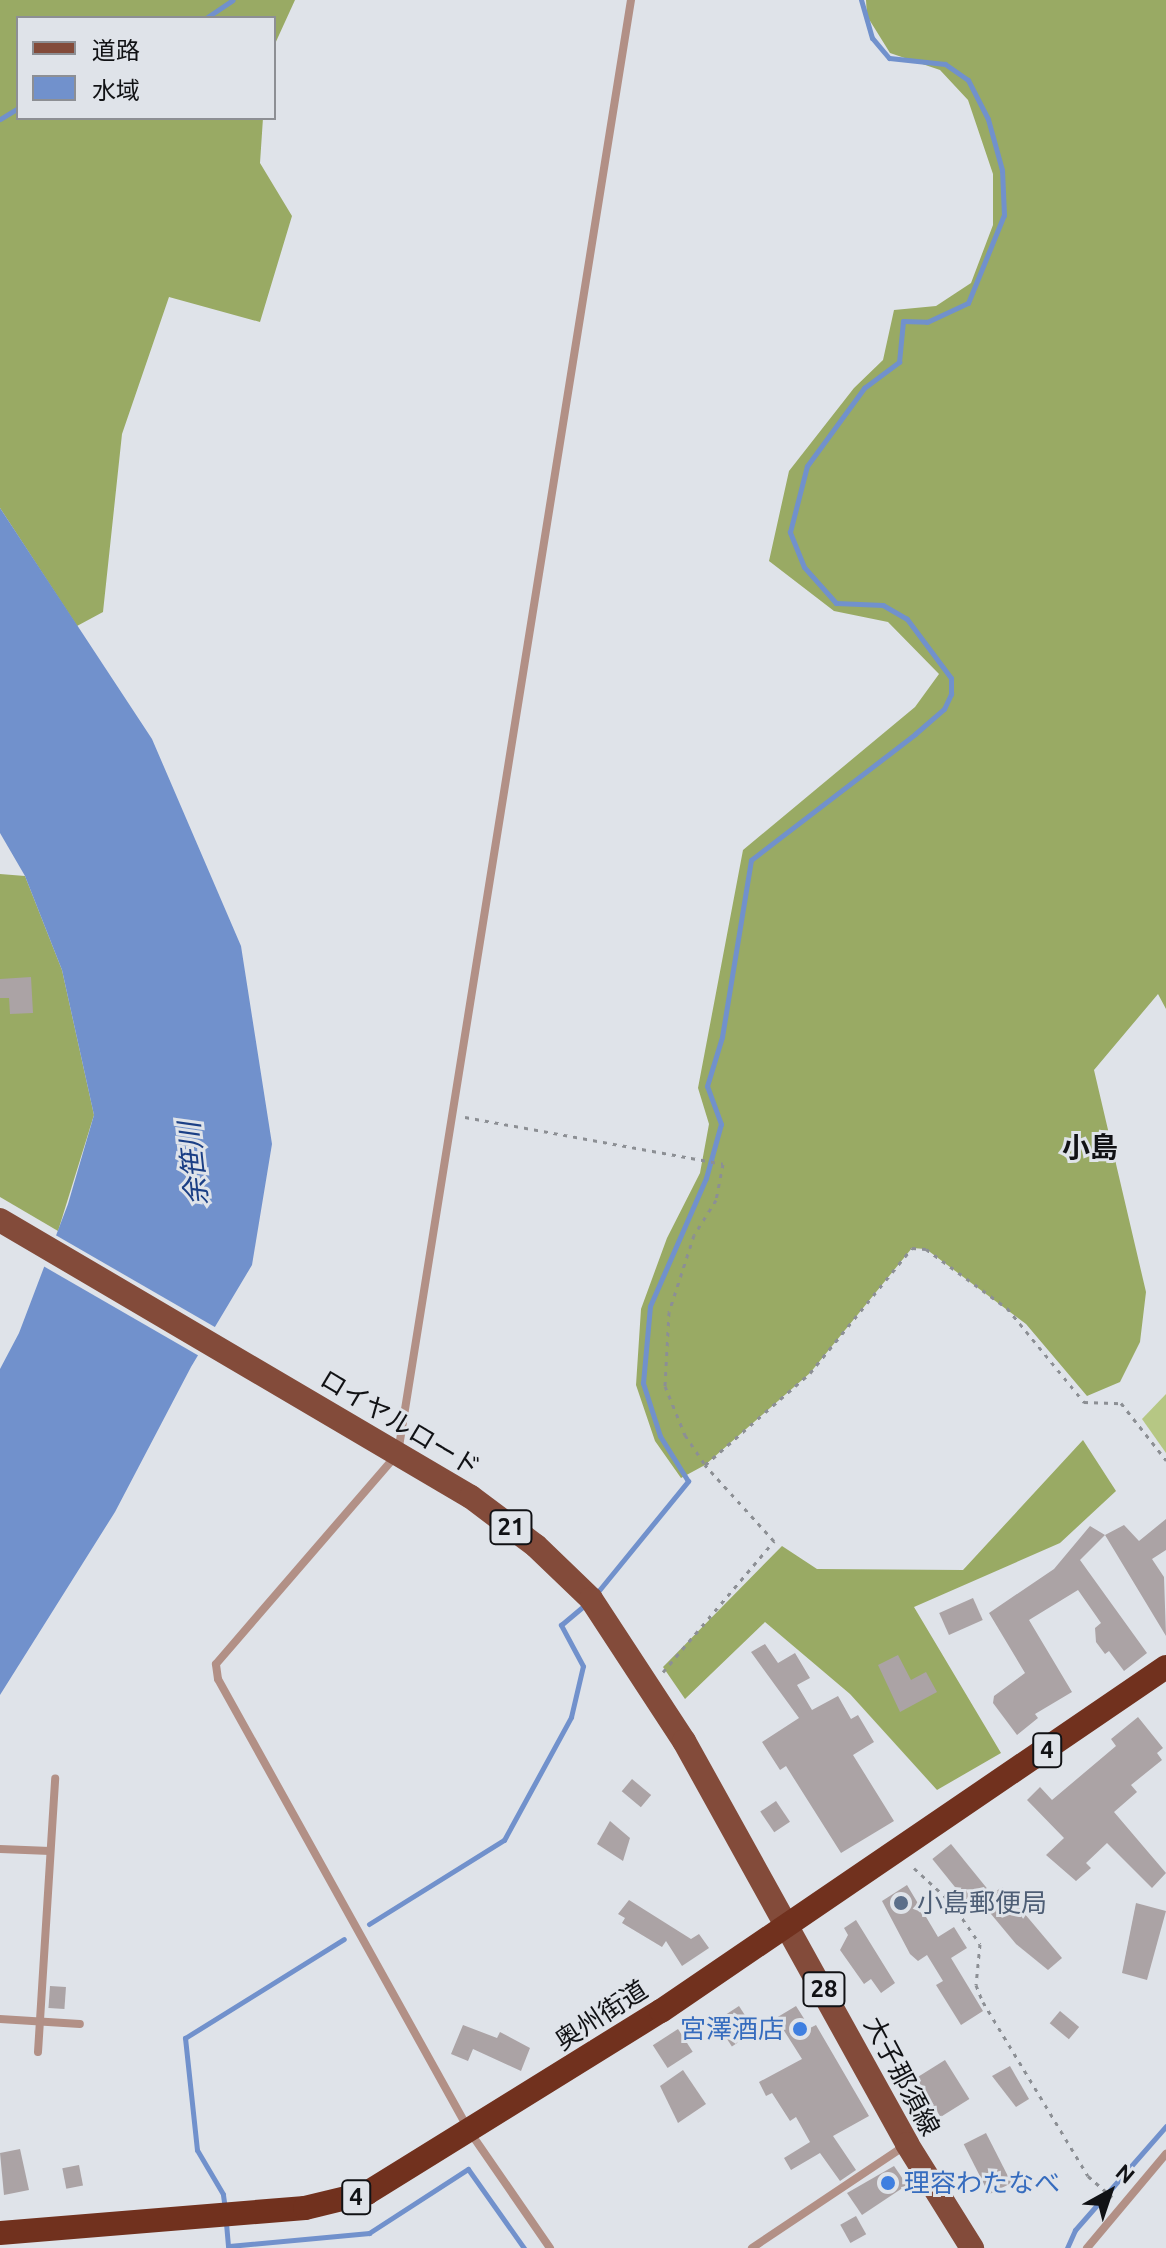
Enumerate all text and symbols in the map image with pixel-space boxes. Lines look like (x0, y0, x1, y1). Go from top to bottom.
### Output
legend (16, 16, 276, 120)
text: 道路 (92, 37, 140, 64)
text: 水域 (92, 77, 140, 104)
water label: 余笹川 (172, 1120, 214, 1208)
district label: 小島 (1062, 1130, 1118, 1164)
street label: ロイヤルロード (314, 1363, 486, 1483)
road number: 21 (489, 1507, 533, 1547)
road number: 4 (1031, 1730, 1063, 1770)
place label: 小島郵便局 (917, 1887, 1047, 1919)
marker: 小島郵便局 (892, 1894, 910, 1912)
road number: 28 (802, 1969, 846, 2009)
street label: 奥州街道 (549, 1974, 653, 2056)
street label: 大子那須線 (858, 2011, 946, 2141)
place label: 宮澤酒店 (680, 2013, 784, 2045)
marker: 宮澤酒店 (791, 2020, 809, 2038)
north arrow (1070, 2152, 1150, 2232)
text: N (1111, 2158, 1140, 2188)
place label: 理容わたなべ (904, 2167, 1060, 2199)
marker: 理容わたなべ (879, 2174, 897, 2192)
road number: 4 (340, 2177, 372, 2217)

